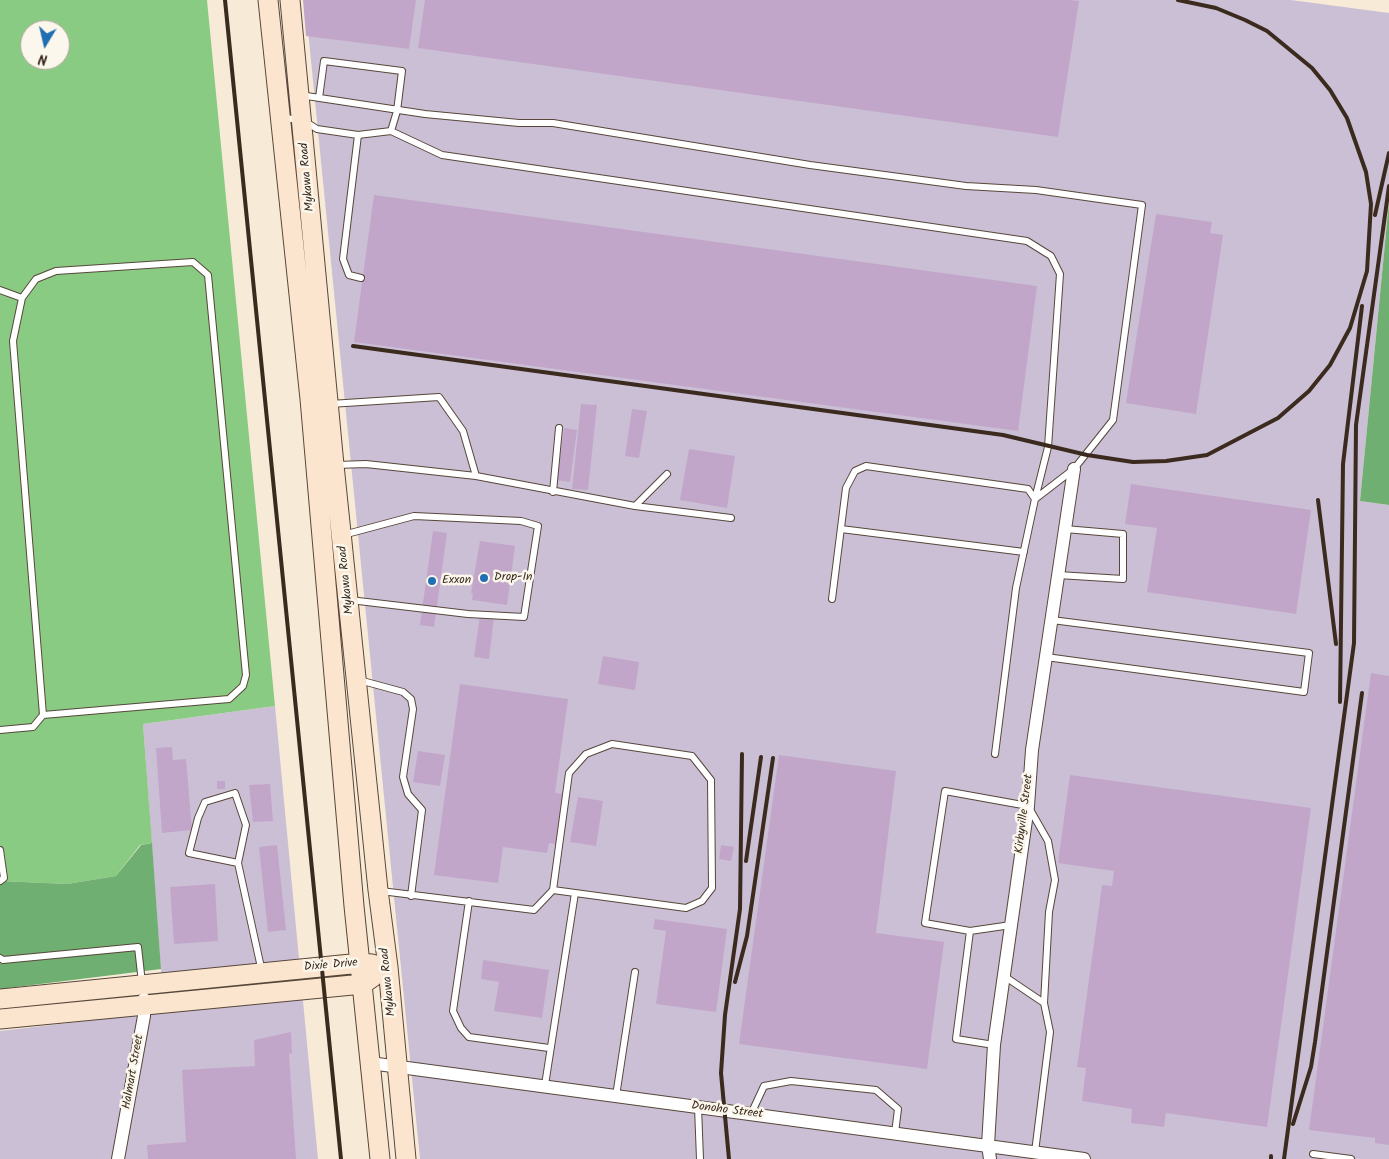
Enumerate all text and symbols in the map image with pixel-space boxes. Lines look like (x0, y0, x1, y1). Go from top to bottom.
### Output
north arrow (20, 20, 70, 70)
text: N (37, 47, 49, 70)
street label: Mykawa Road (298, 142, 318, 212)
street label: Mykawa Road (336, 545, 358, 615)
place label: Drop-In (494, 571, 533, 585)
marker: Drop-In (478, 572, 490, 584)
place label: Exxon (442, 574, 471, 588)
marker: Exxon (426, 575, 438, 587)
street label: Kirbyville Street (1013, 773, 1037, 855)
street label: Mykawa Road (378, 947, 400, 1017)
street label: Dixie Drive (304, 956, 358, 976)
street label: Halmart Street (120, 1034, 148, 1110)
street label: Donoho Street (690, 1099, 764, 1123)

